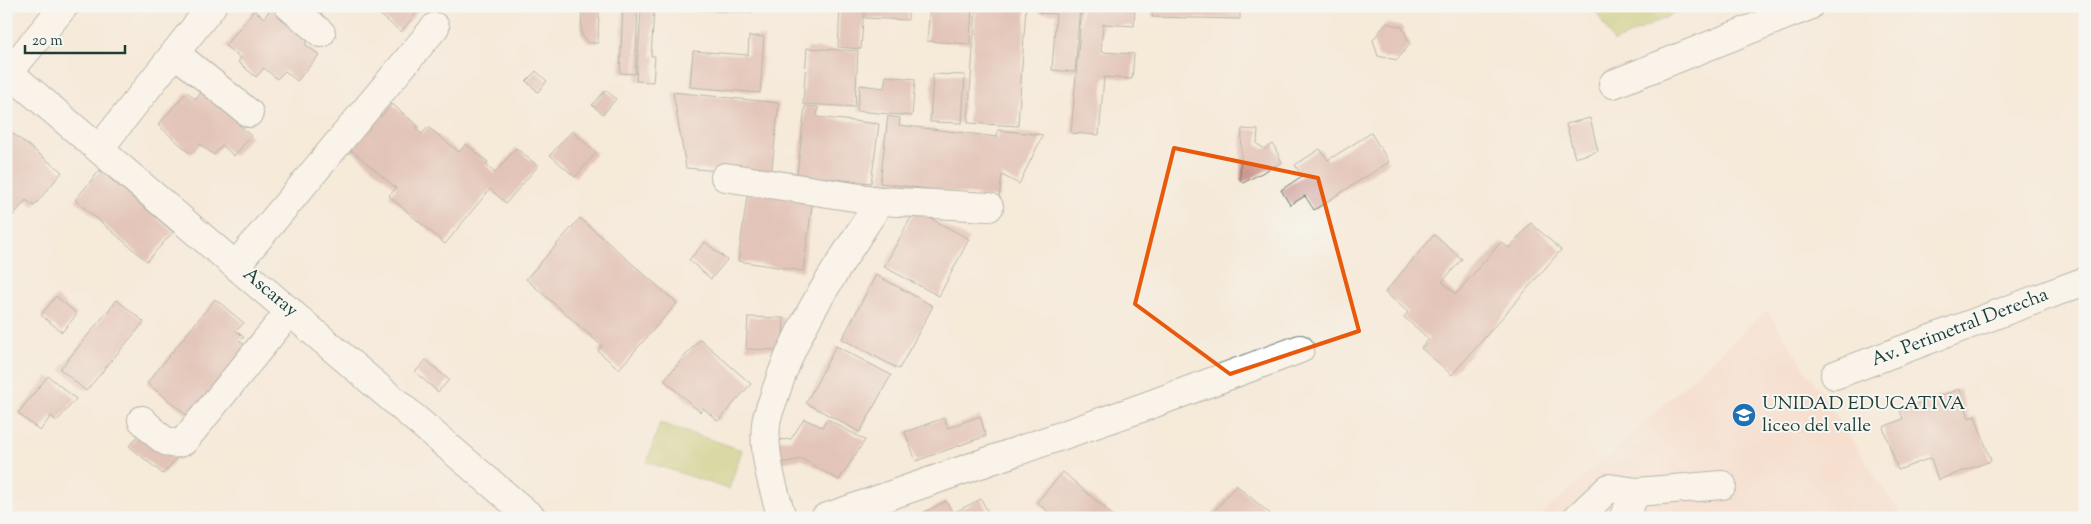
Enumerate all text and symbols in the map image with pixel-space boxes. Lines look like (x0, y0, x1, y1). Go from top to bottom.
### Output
scale bar (25, 22, 125, 54)
text: 20 m (32, 31, 63, 52)
street label: Ascaray (236, 262, 304, 325)
street label: Av. Perimetral Derecha (1868, 282, 2053, 374)
place label: UNIDAD EDUCATIVA liceo del valle (1762, 391, 1966, 440)
school or university icon: UNIDAD EDUCATIVA liceo del valle (1731, 402, 1757, 428)

